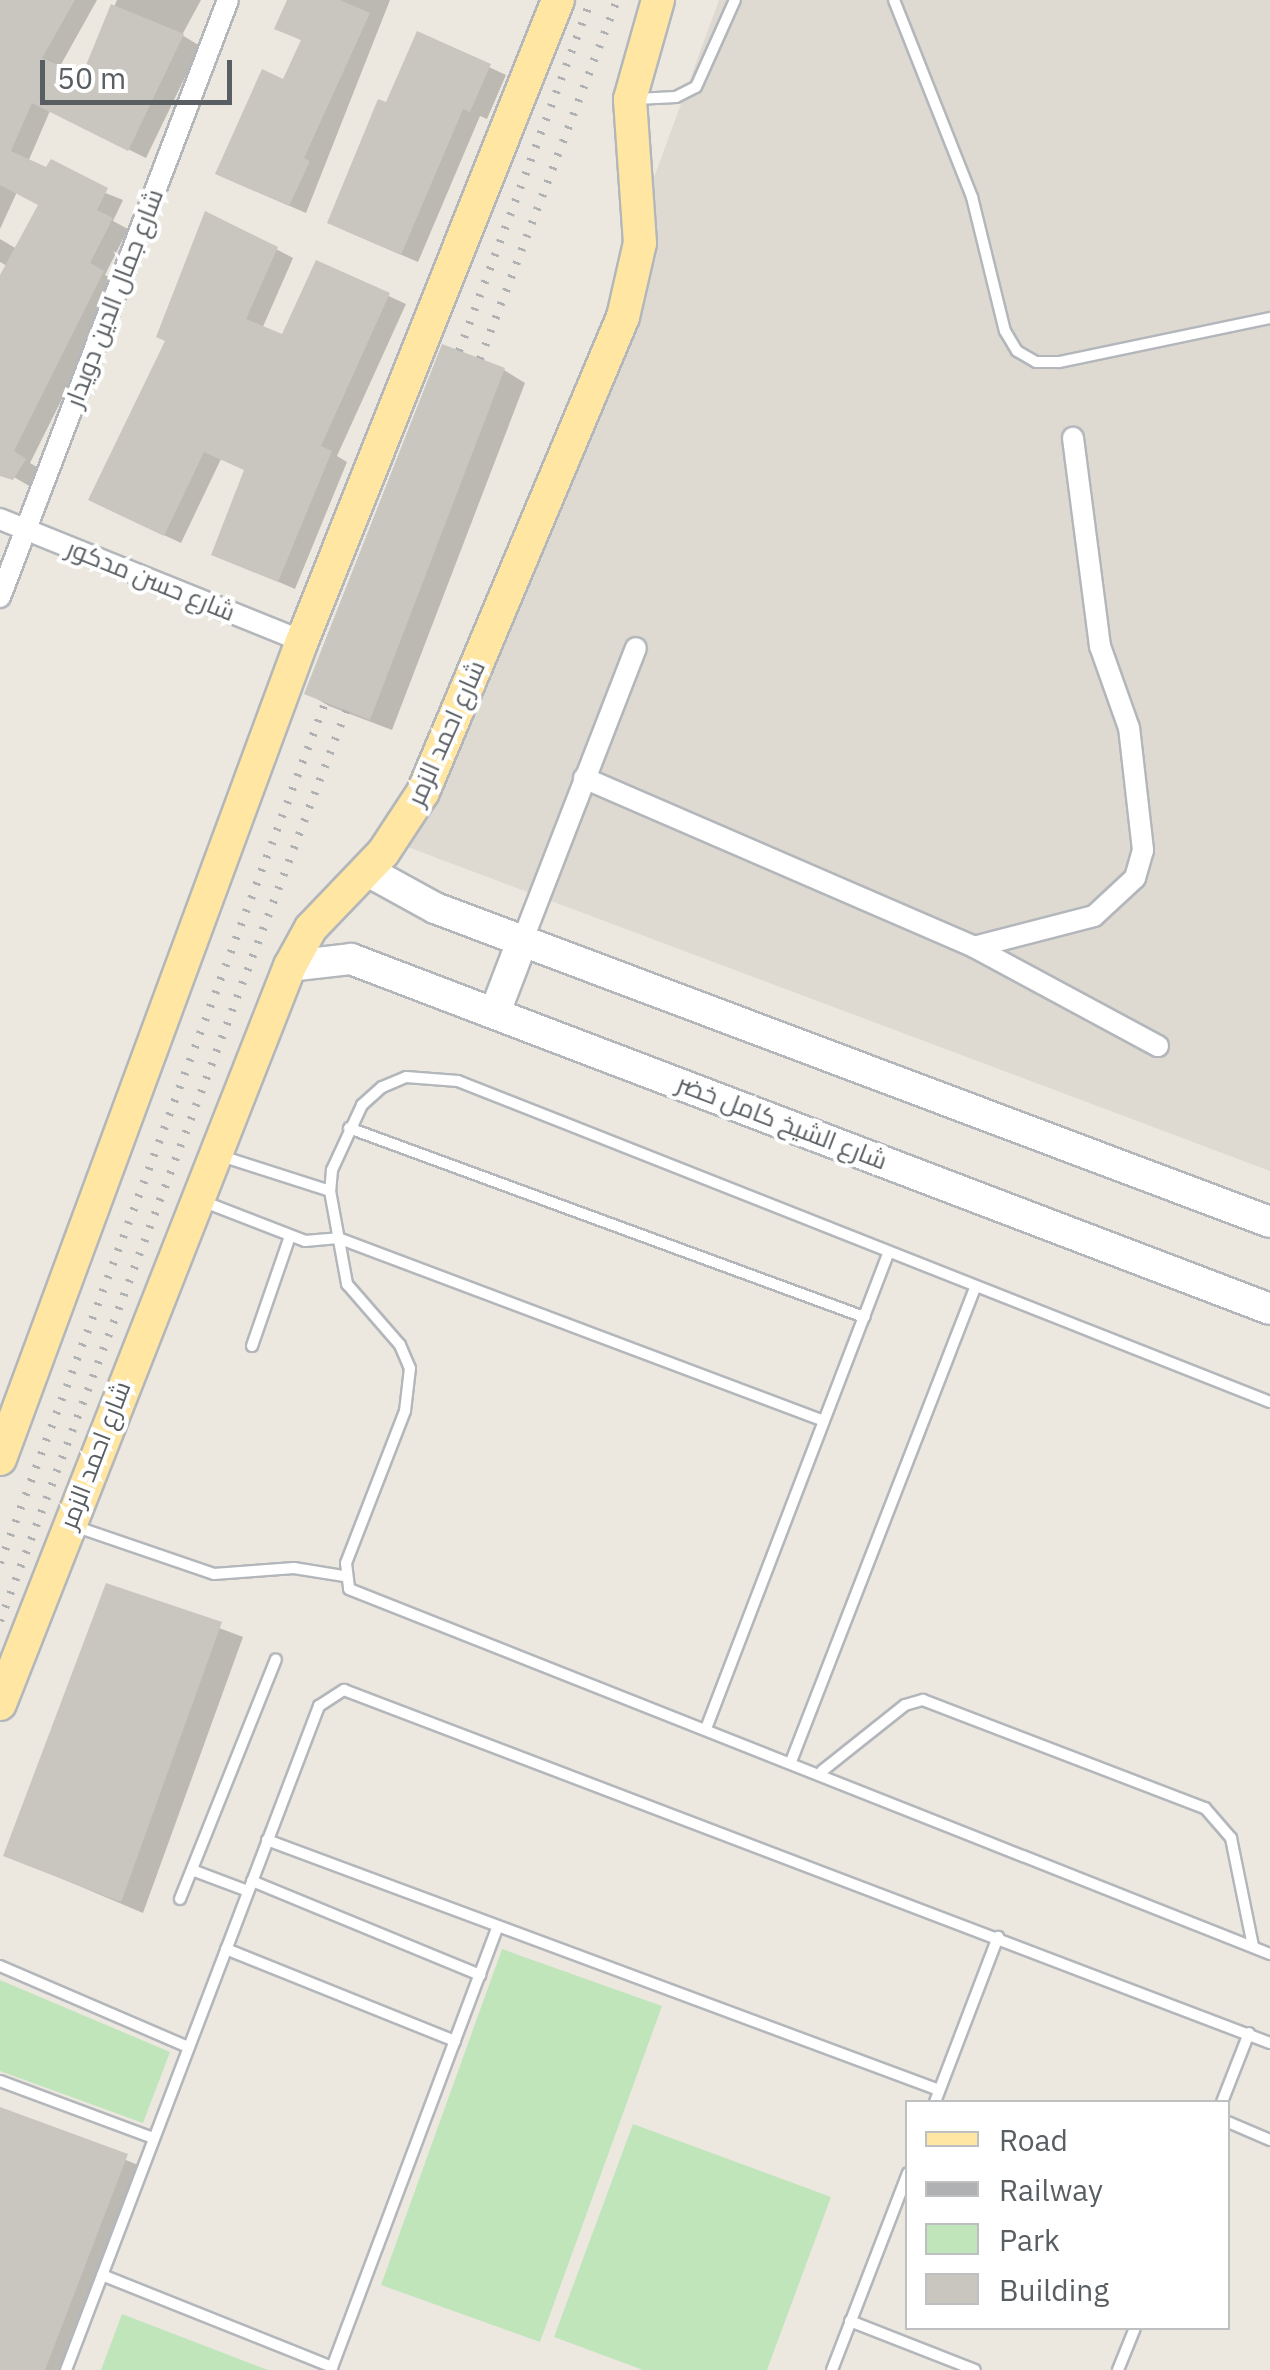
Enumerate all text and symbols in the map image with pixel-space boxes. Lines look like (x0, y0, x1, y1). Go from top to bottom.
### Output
scale bar (45, 40, 238, 102)
text: 50 m (57, 58, 126, 97)
street label: شارع جمال الدين دويدار (59, 185, 169, 411)
street label: شارع حسن مدكور (63, 533, 239, 627)
street label: شارع احمد الزمر (401, 656, 491, 810)
street label: شارع الشيخ كامل خضر (673, 1068, 891, 1176)
street label: شارع احمد الزمر (53, 1377, 137, 1533)
legend (905, 2100, 1230, 2330)
text: Road (999, 2120, 1068, 2159)
text: Railway (999, 2170, 1103, 2209)
text: Park (999, 2220, 1060, 2259)
text: Building (999, 2270, 1109, 2309)

